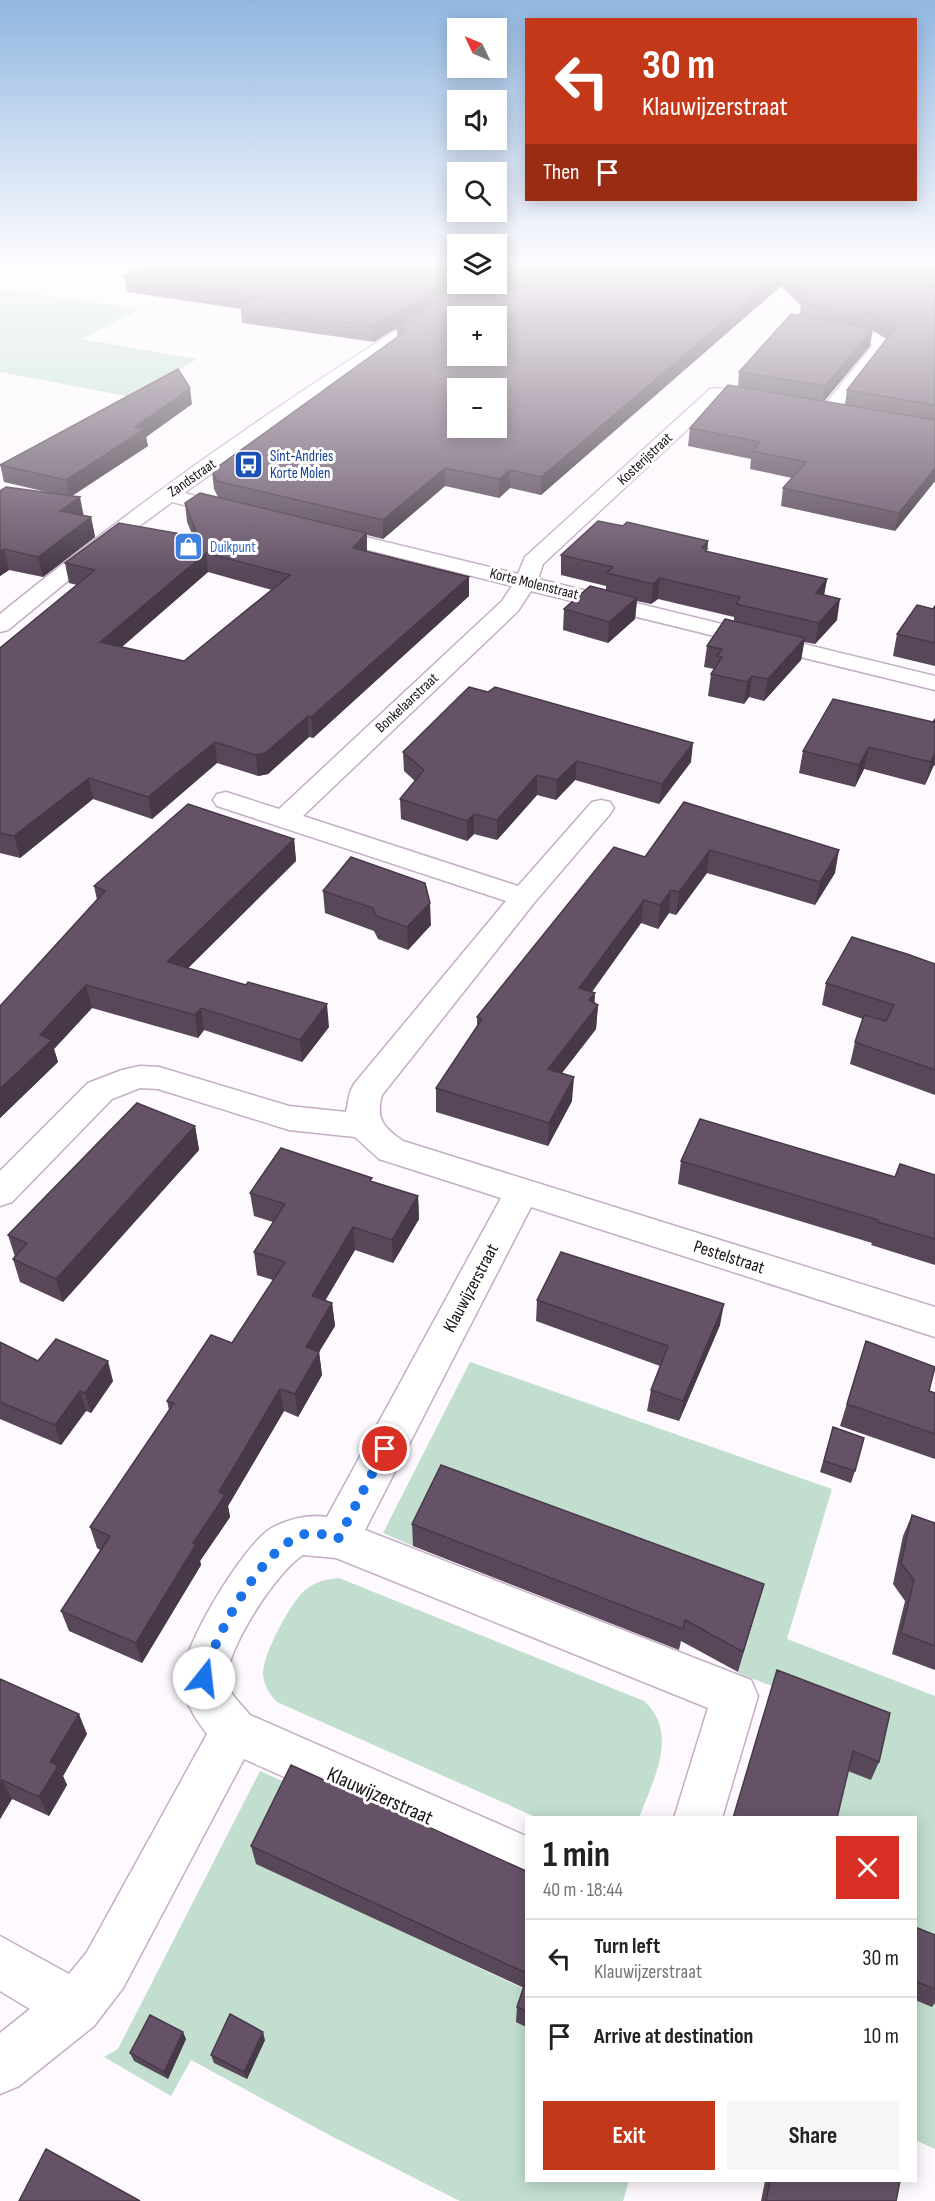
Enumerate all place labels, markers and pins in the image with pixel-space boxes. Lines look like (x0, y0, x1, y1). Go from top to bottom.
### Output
place label: Sint-Andries Korte Molen (270, 447, 333, 483)
bus stop icon: Sint-Andries Korte Molen (233, 449, 265, 481)
shop icon: Duikpunt (173, 531, 205, 563)
place label: Duikpunt (210, 538, 256, 557)
pin (359, 1423, 410, 1474)

